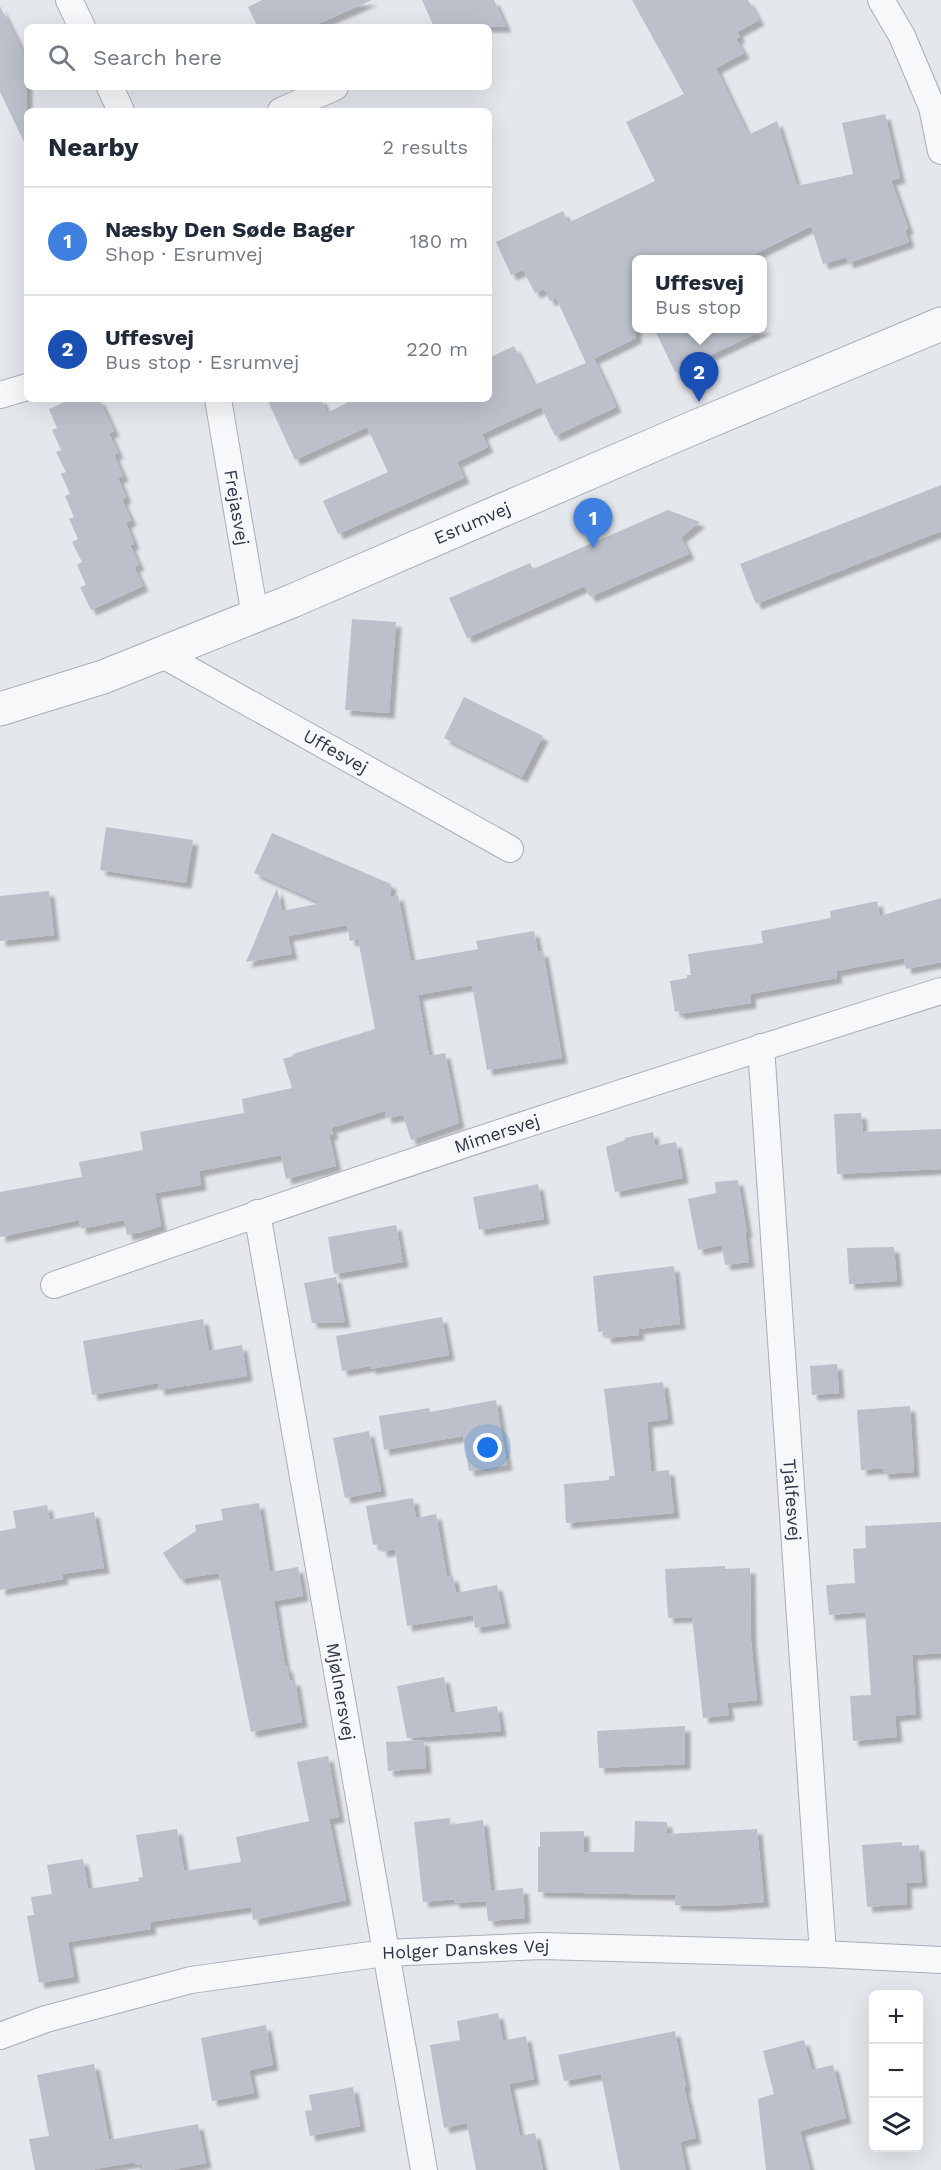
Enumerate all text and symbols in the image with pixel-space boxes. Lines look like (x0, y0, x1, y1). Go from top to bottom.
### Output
search box (24, 24, 492, 90)
icon: search (45, 41, 78, 74)
text: Search here (93, 45, 222, 70)
text: Nearby (48, 132, 139, 162)
text: 2 results (383, 135, 468, 159)
text: Næsby Den Søde Bager (105, 217, 355, 242)
text: 1 (63, 229, 72, 253)
text: 180 m (410, 229, 468, 253)
text: Shop · Esrumvej (105, 242, 263, 266)
popup (632, 255, 767, 333)
text: Uffesvej (655, 270, 744, 295)
text: Bus stop (655, 295, 741, 319)
text: Uffesvej (105, 325, 194, 350)
text: 2 (62, 337, 73, 361)
text: 220 m (406, 337, 468, 361)
text: Bus stop · Esrumvej (105, 350, 299, 374)
pin: 2 (680, 352, 718, 402)
street label: Frejasvej (220, 468, 254, 547)
street label: Esrumvej (431, 497, 513, 548)
pin: 1 (574, 498, 612, 548)
street label: Uffesvej (300, 725, 372, 778)
street label: Mimersvej (451, 1109, 542, 1157)
your location (473, 1433, 502, 1462)
street label: Tjalfesvej (779, 1458, 806, 1542)
street label: Mjølnersvej (322, 1641, 360, 1742)
street label: Holger Danskes Vej (382, 1935, 550, 1963)
map controls (869, 1990, 923, 2152)
button: + (869, 1990, 923, 2044)
button: − (869, 2044, 923, 2098)
button: layers (869, 2098, 923, 2152)

